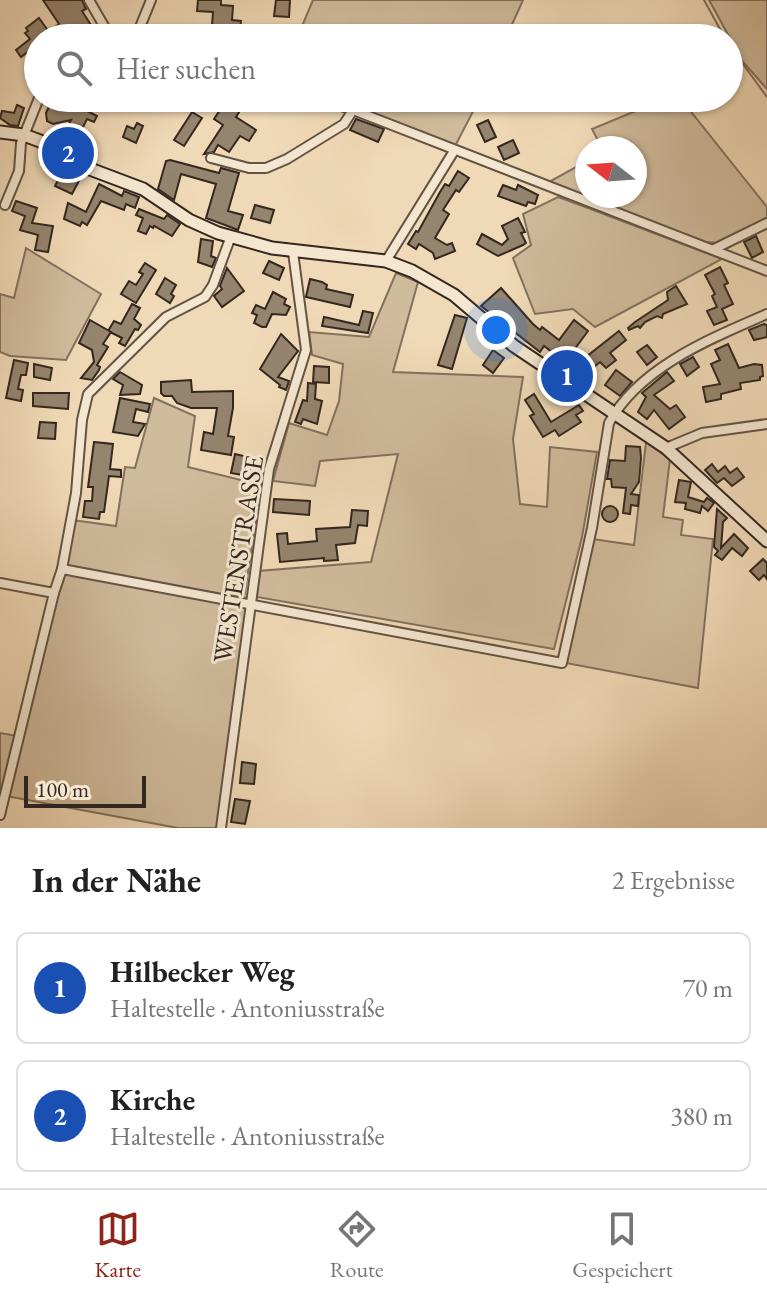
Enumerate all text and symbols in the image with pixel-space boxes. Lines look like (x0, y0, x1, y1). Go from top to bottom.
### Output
search box (24, 24, 743, 112)
icon: search (52, 46, 96, 90)
text: Hier suchen (116, 49, 256, 88)
pin: 2 (42, 123, 94, 183)
north arrow (575, 136, 647, 208)
your location (476, 310, 516, 350)
pin: 1 (541, 346, 593, 406)
street label: WESTENSTRASSE (205, 453, 271, 665)
scale bar (24, 772, 146, 808)
text: 100 m (36, 775, 89, 804)
text: In der Nähe (32, 858, 201, 902)
text: 2 Ergebnisse (612, 863, 735, 897)
text: Hilbecker Weg (110, 952, 295, 991)
text: 1 (53, 971, 67, 1005)
text: 70 m (683, 971, 733, 1005)
text: Haltestelle · Antoniusstraße (110, 991, 385, 1025)
text: Kirche (110, 1080, 195, 1119)
text: 2 (53, 1099, 67, 1133)
text: 380 m (670, 1099, 733, 1133)
text: Haltestelle · Antoniusstraße (110, 1119, 385, 1153)
tab: Karte (94, 1207, 141, 1284)
tab: Route (330, 1207, 384, 1284)
tab: Gespeichert (572, 1207, 673, 1284)

